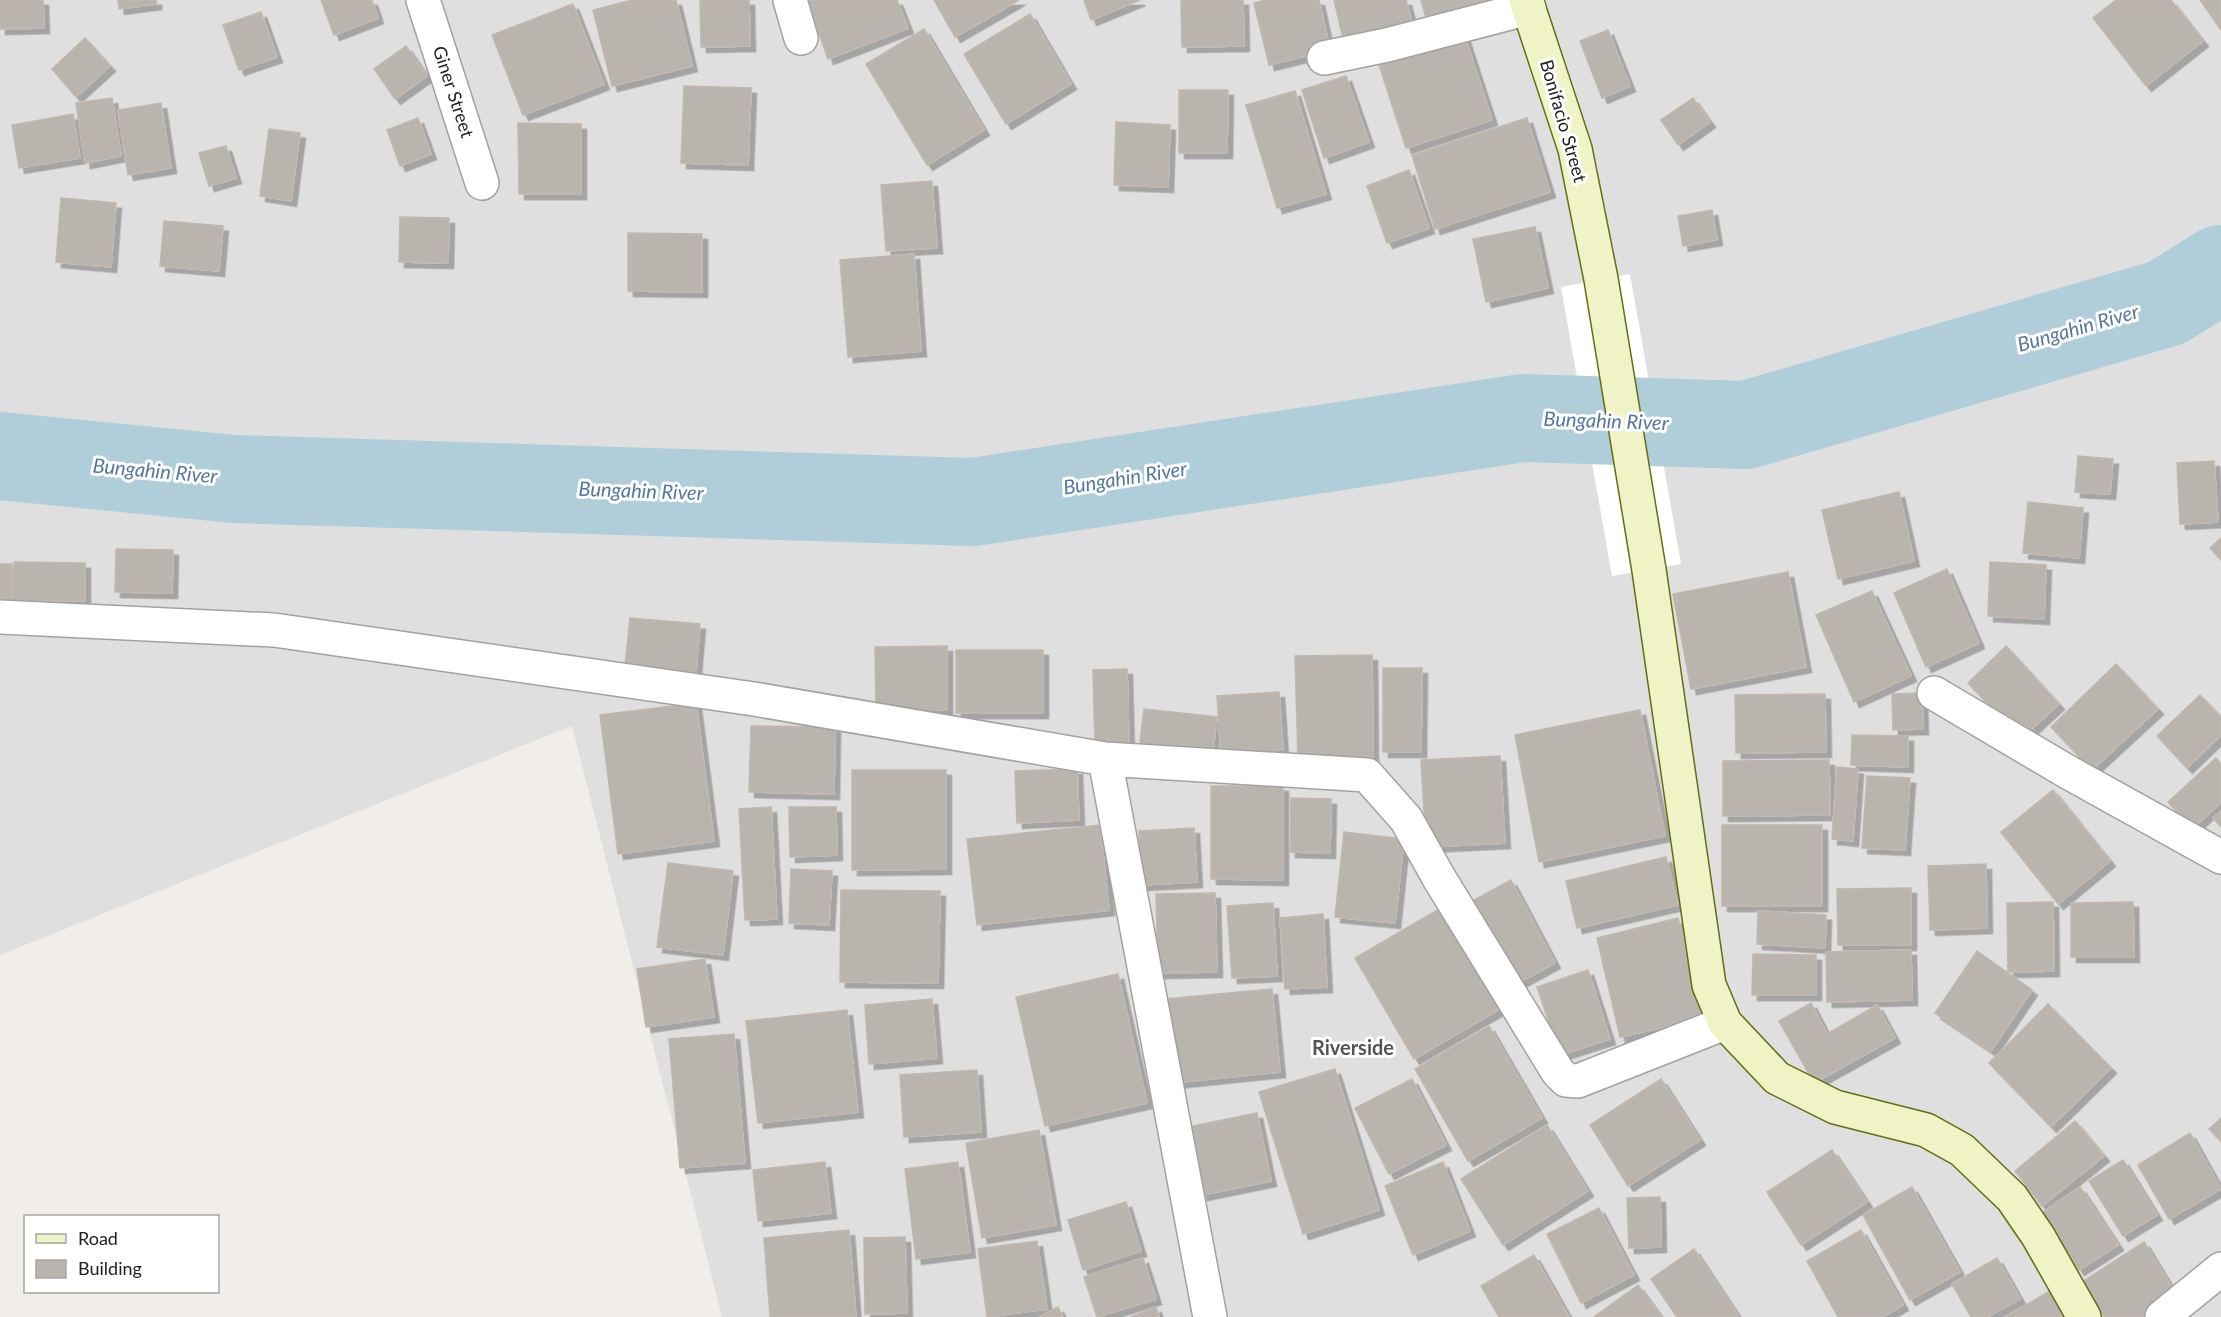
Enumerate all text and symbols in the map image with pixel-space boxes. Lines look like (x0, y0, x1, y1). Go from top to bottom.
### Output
street label: Giner Street (429, 43, 479, 141)
street label: Bonifacio Street (1536, 57, 1592, 185)
water label: Bungahin River (2014, 298, 2142, 356)
water label: Bungahin River (1543, 406, 1670, 434)
water label: Bungahin River (92, 453, 220, 488)
water label: Bungahin River (1061, 455, 1190, 499)
water label: Bungahin River (578, 476, 705, 504)
district label: Riverside (1312, 1035, 1394, 1059)
legend (24, 1215, 219, 1293)
text: Road (78, 1227, 118, 1249)
text: Building (78, 1257, 142, 1279)

